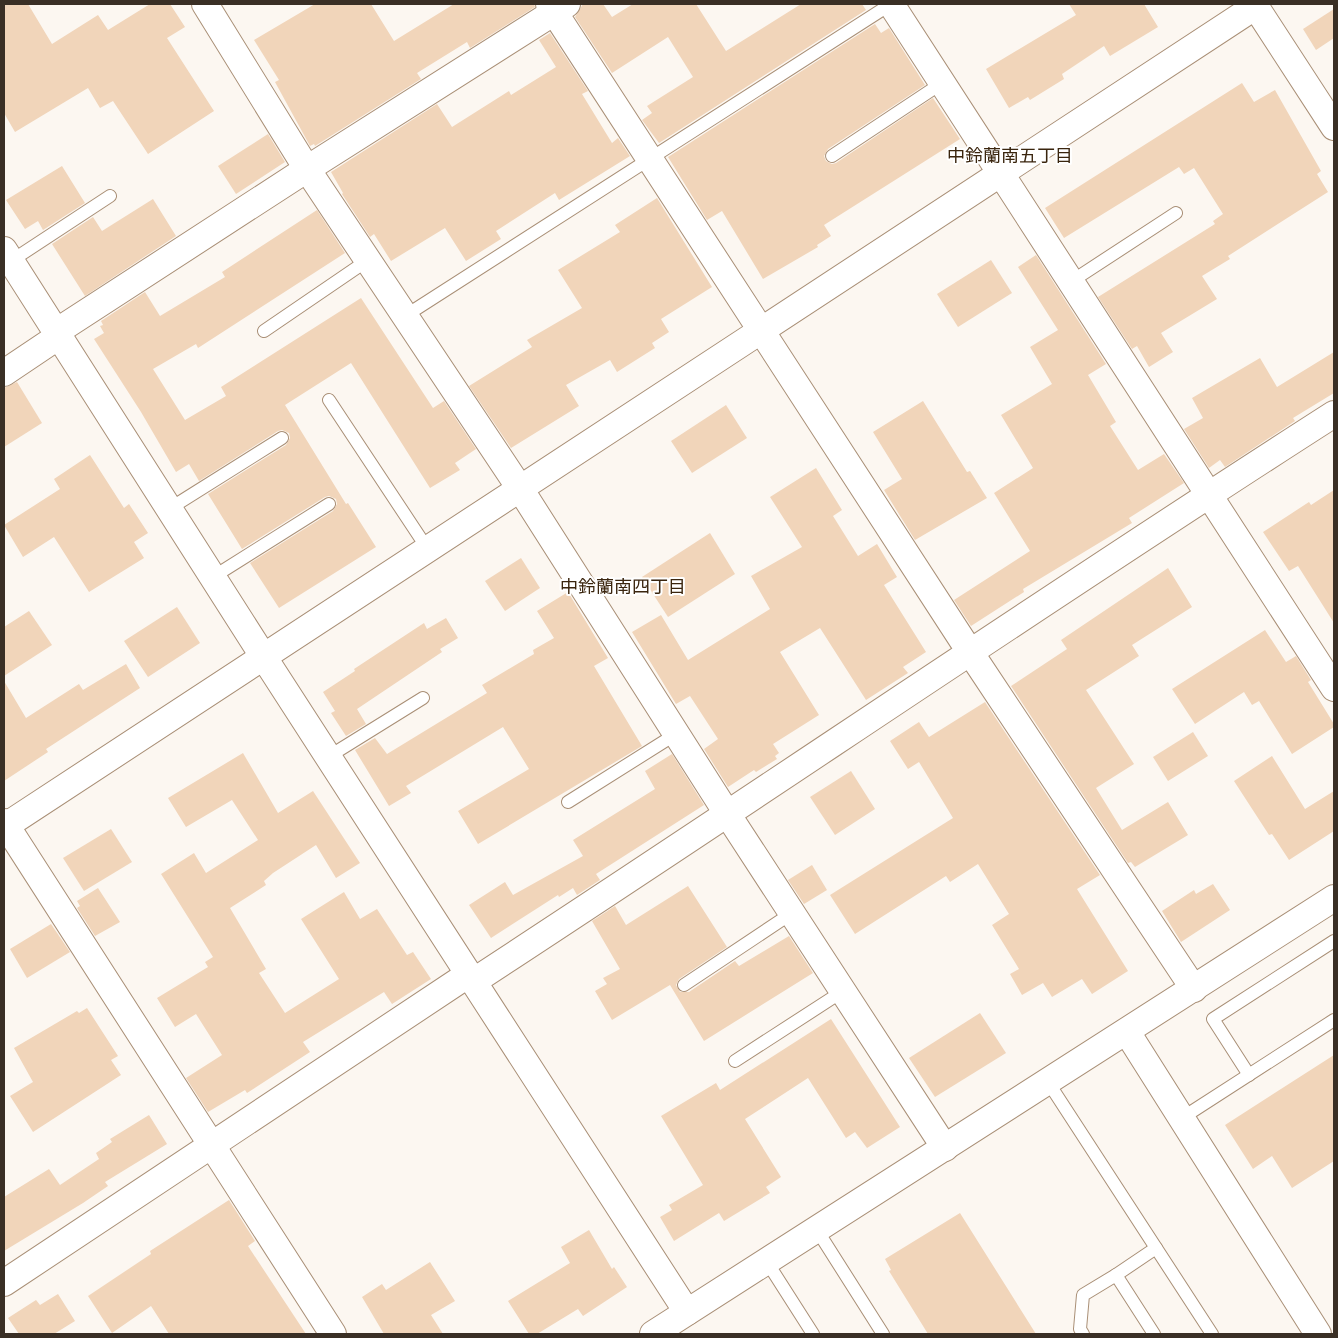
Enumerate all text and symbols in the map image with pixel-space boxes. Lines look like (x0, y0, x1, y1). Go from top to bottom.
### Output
district label: 中鈴蘭南五丁目 (947, 143, 1073, 168)
district label: 中鈴蘭南四丁目 (560, 574, 686, 599)

